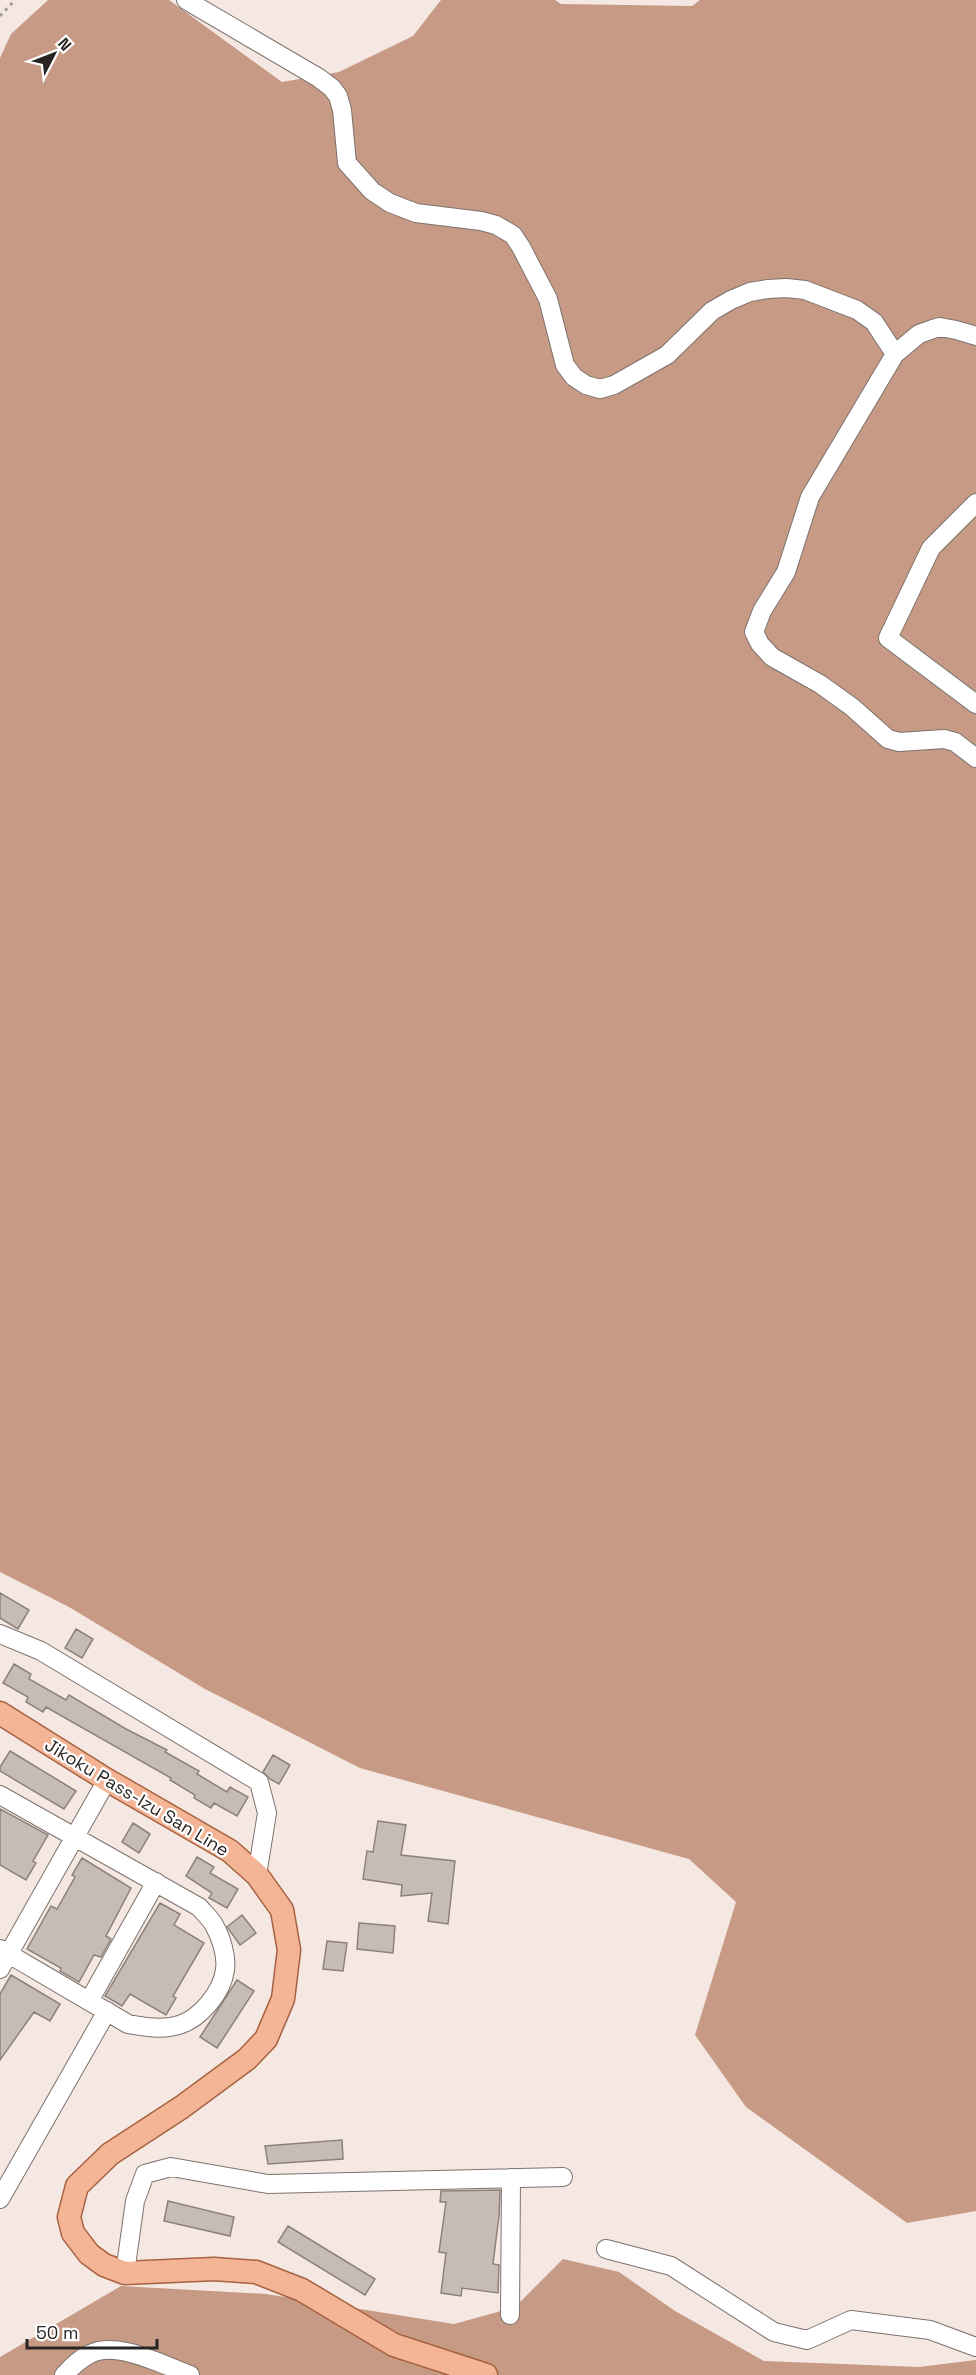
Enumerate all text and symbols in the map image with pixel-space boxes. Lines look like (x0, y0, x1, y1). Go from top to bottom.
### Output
north arrow (24, 24, 84, 84)
text: N (53, 33, 76, 55)
street label: Jikoku Pass-Izu San Line (41, 1733, 233, 1861)
scale bar (27, 2312, 158, 2350)
text: 50 m (36, 2321, 78, 2344)

